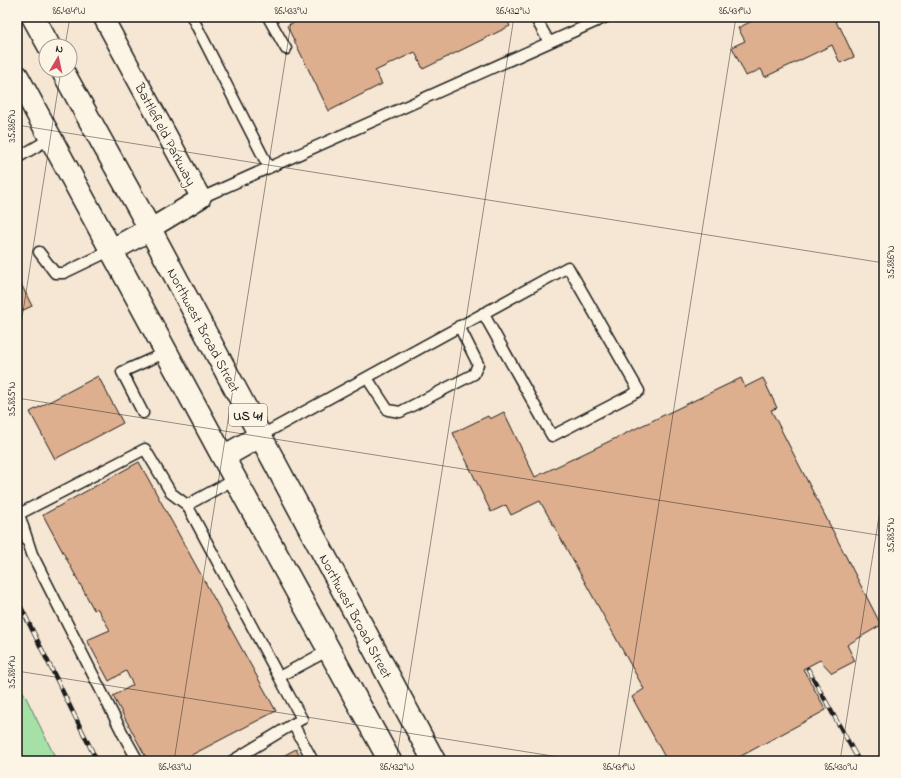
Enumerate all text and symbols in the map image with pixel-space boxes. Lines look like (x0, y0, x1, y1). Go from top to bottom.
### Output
text: 86.434°W (53, 4, 86, 19)
text: 86.433°W (275, 4, 308, 19)
text: 86.432°W (496, 4, 530, 19)
text: 86.431°W (719, 4, 751, 19)
north arrow (38, 38, 78, 78)
text: N (54, 41, 64, 58)
street label: Battlefield Parkway (127, 79, 201, 191)
text: 35.886°N (5, 109, 20, 143)
text: 35.886°N (884, 245, 899, 279)
street label: Northwest Broad Street (161, 265, 245, 397)
text: 35.885°N (5, 381, 20, 416)
road number: US 41 (229, 404, 267, 426)
text: 35.885°N (884, 517, 899, 552)
street label: Northwest Broad Street (313, 551, 397, 683)
text: 35.884°N (5, 655, 20, 688)
text: 86.433°W (159, 760, 192, 775)
text: 86.432°W (380, 760, 414, 775)
text: 86.431°W (603, 760, 635, 775)
text: 86.430°W (824, 760, 858, 775)

